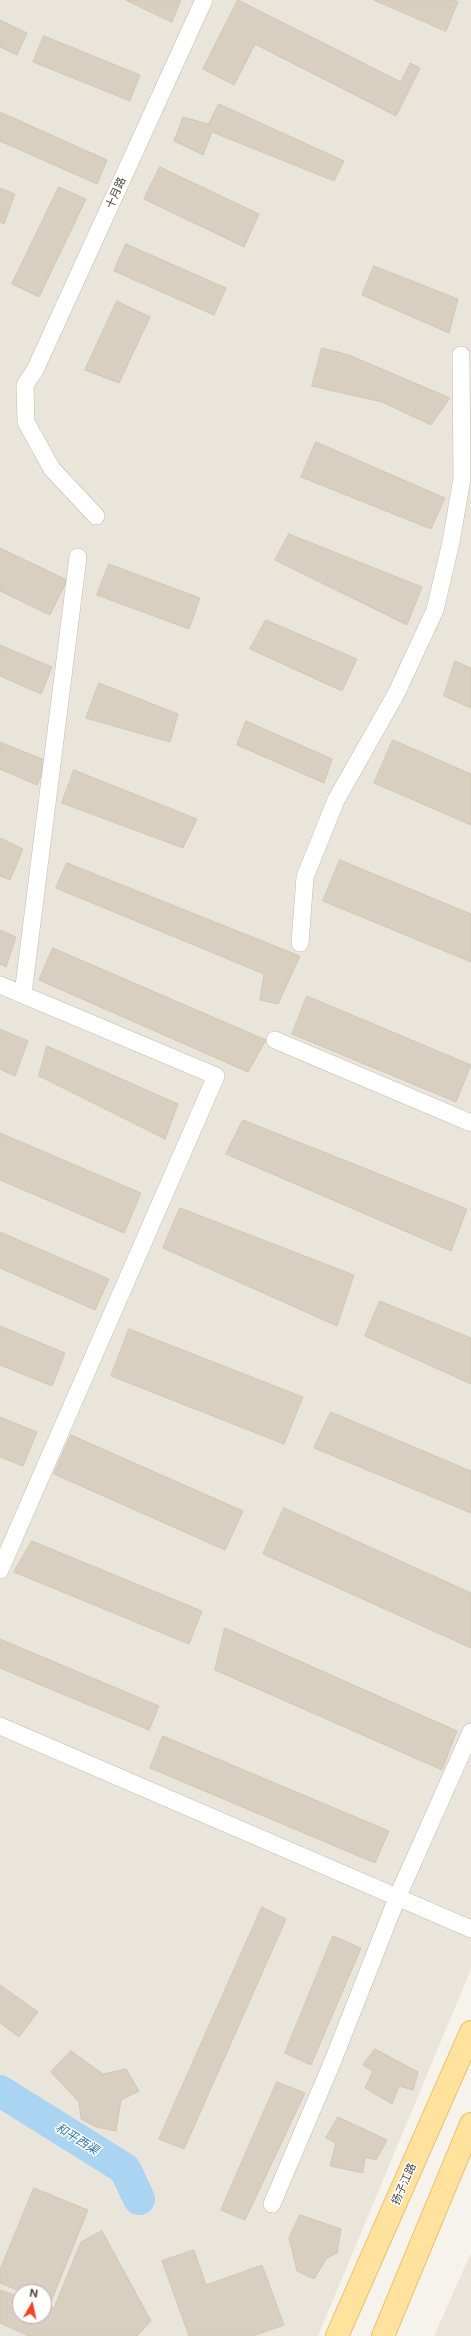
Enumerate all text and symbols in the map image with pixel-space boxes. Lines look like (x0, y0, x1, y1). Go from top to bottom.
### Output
street label: 十月路 (103, 175, 129, 211)
water label: 和平西渠 (53, 2120, 101, 2158)
street label: 扬子江路 (389, 2161, 419, 2207)
north arrow (12, 2284, 52, 2324)
text: N (29, 2287, 39, 2300)

